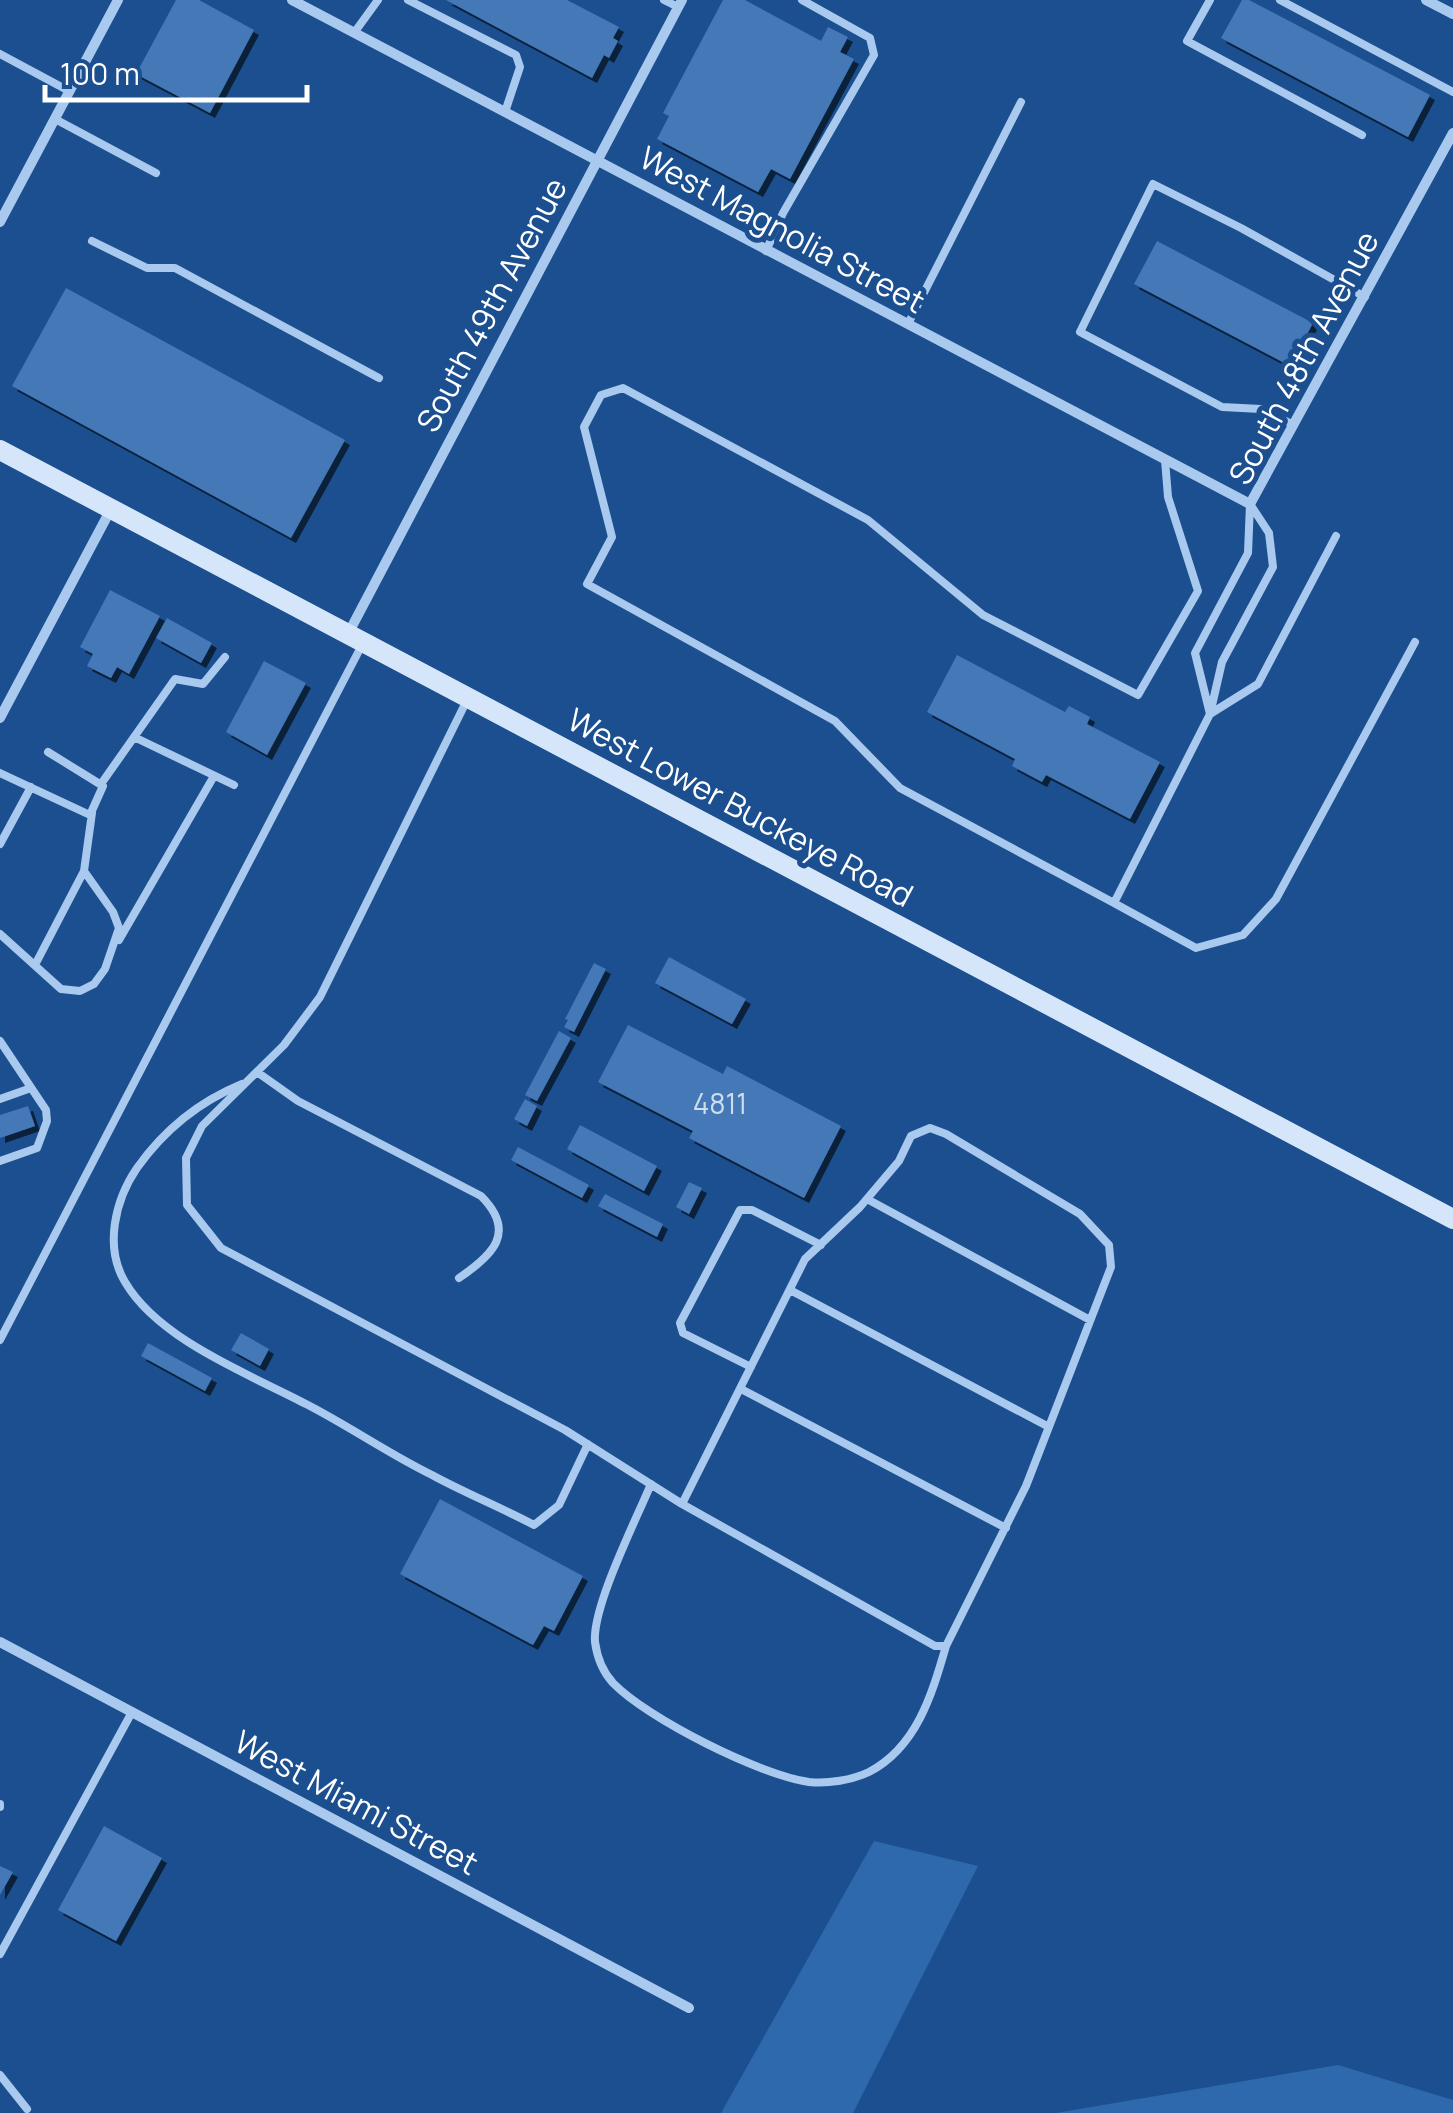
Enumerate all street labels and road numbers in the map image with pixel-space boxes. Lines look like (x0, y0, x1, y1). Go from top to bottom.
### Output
street label: West Magnolia Street (632, 135, 933, 323)
street label: South 49th Avenue (405, 170, 577, 439)
street label: South 48th Avenue (1218, 223, 1389, 492)
street label: West Lower Buckeye Road (560, 697, 921, 917)
street label: West Miami Street (227, 1719, 486, 1885)

